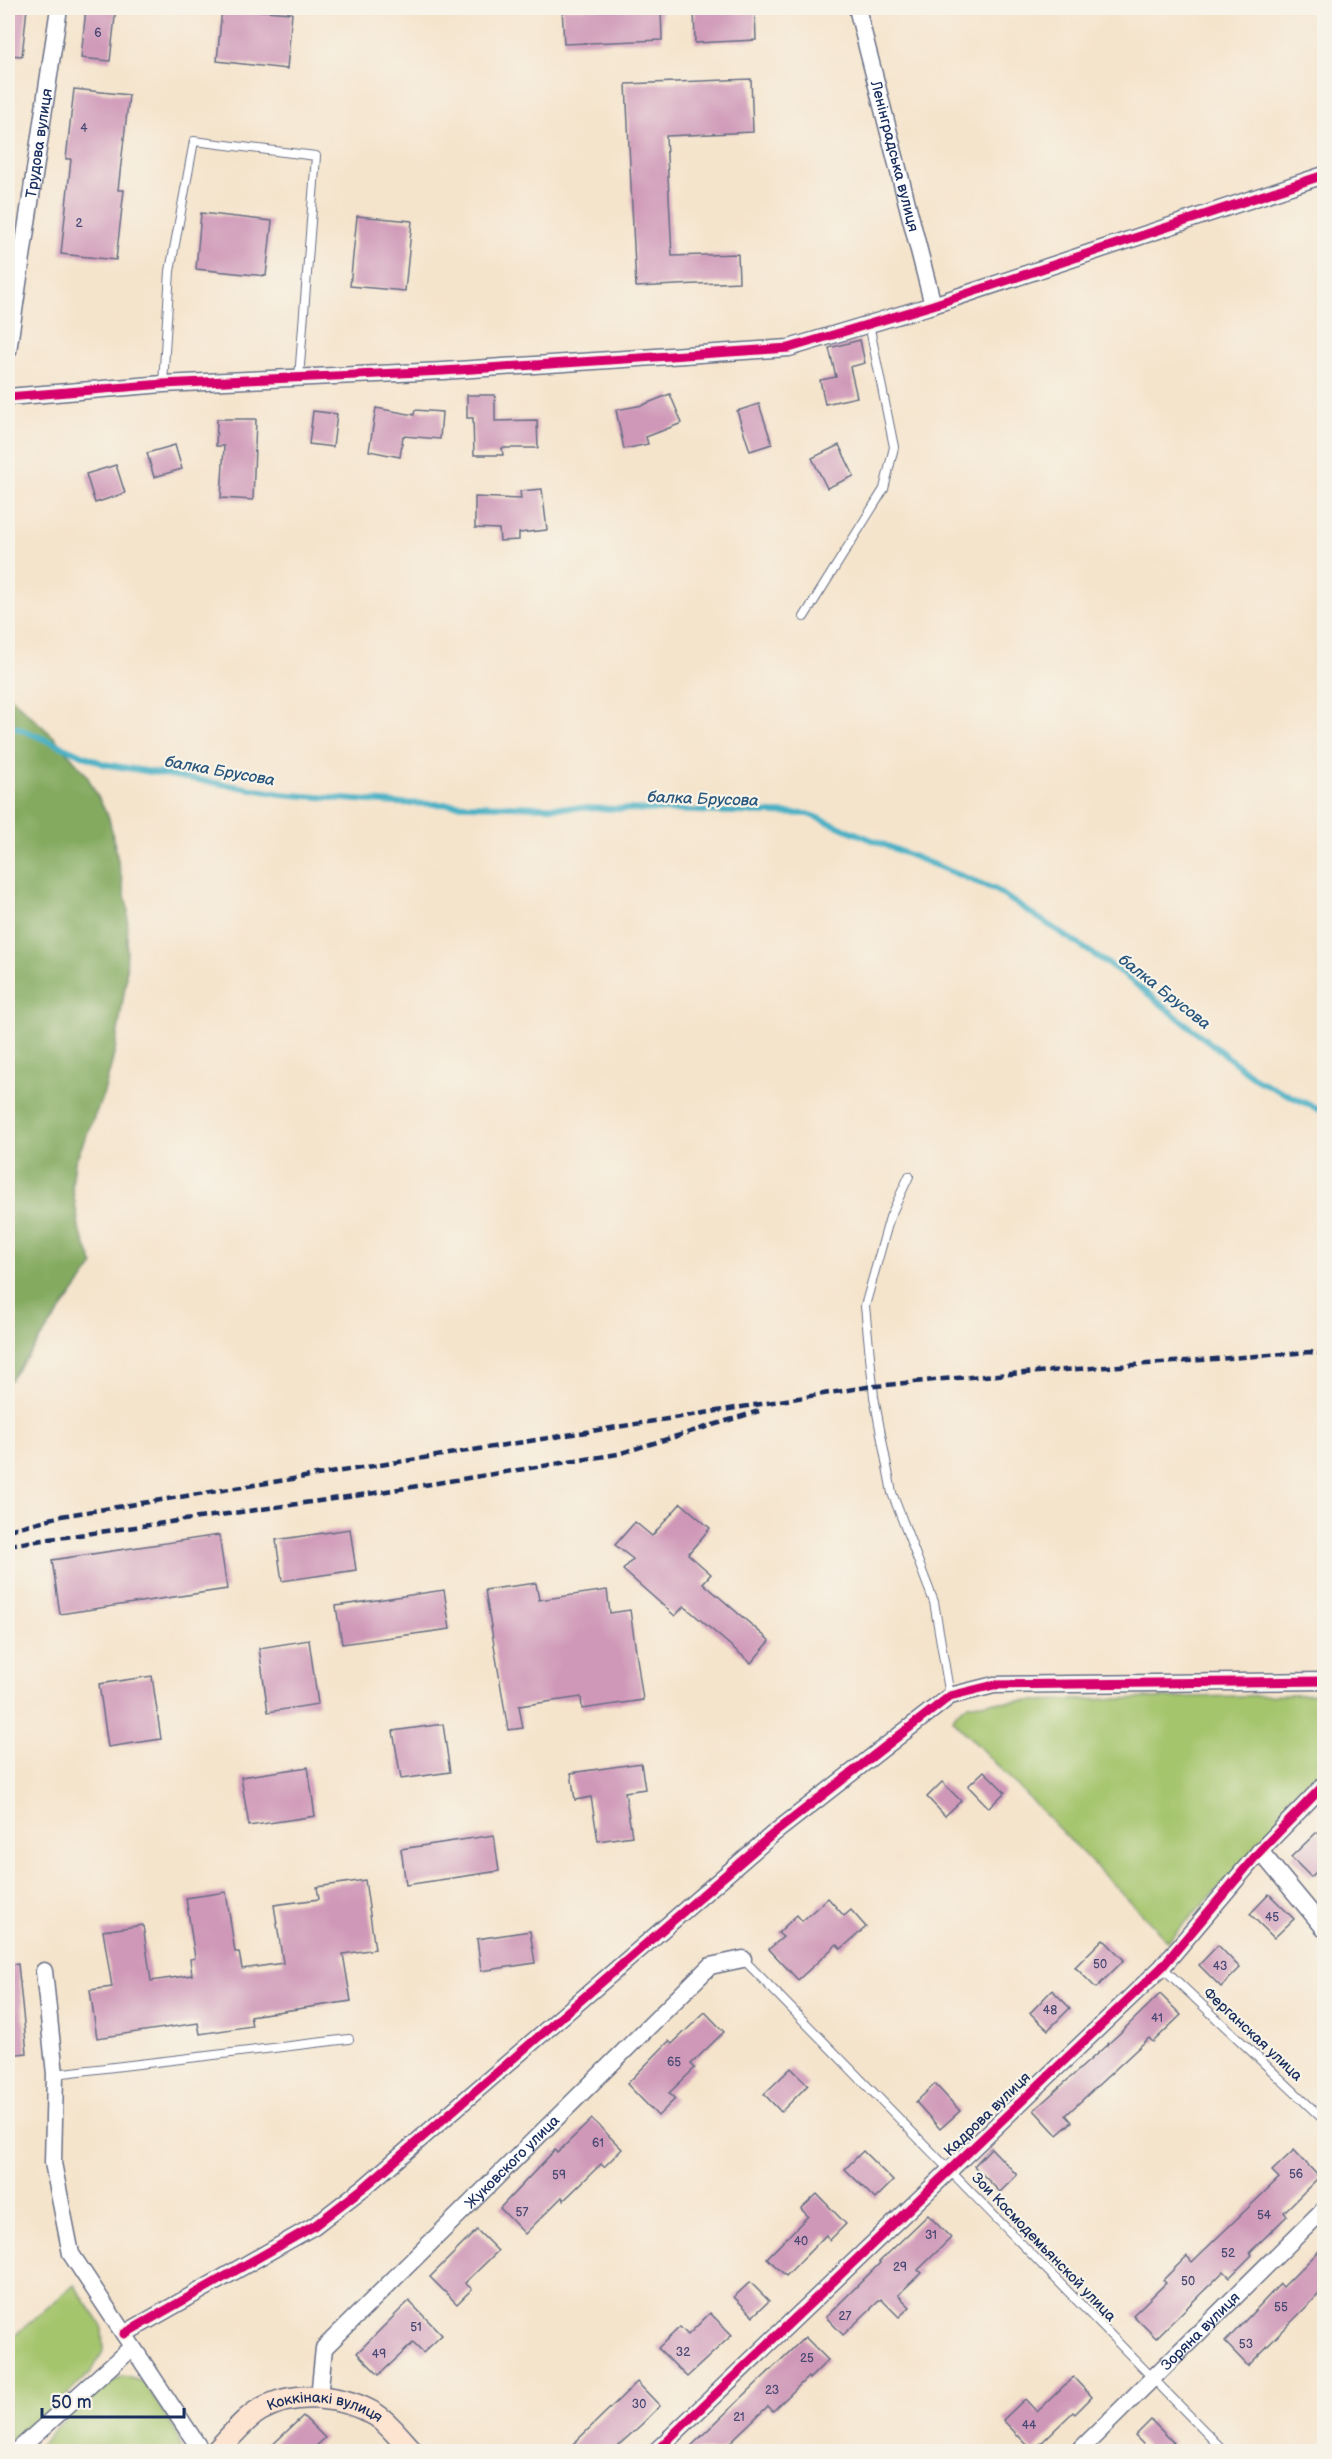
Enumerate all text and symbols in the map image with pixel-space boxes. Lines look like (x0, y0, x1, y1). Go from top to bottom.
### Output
house number: 6 (94, 26, 102, 41)
street label: Ленінградська вулиця (866, 78, 923, 234)
street label: Трудова вулиця (22, 87, 57, 200)
house number: 4 (80, 121, 88, 136)
house number: 2 (75, 216, 83, 231)
water label: балка Брусова (163, 752, 276, 790)
water label: балка Брусова (647, 788, 759, 811)
water label: балка Брусова (1114, 950, 1214, 1034)
house number: 45 (1265, 1910, 1279, 1925)
house number: 50 (1093, 1957, 1107, 1972)
house number: 43 (1213, 1959, 1227, 1974)
street label: Ферганская улица (1199, 1983, 1306, 2085)
house number: 48 (1043, 2003, 1057, 2018)
house number: 41 (1151, 2011, 1163, 2026)
house number: 65 (667, 2055, 681, 2070)
street label: Кадрова вулиця (940, 2068, 1035, 2161)
street label: Жуковского улица (461, 2111, 564, 2213)
house number: 61 (592, 2136, 604, 2151)
house number: 56 (1289, 2167, 1303, 2182)
house number: 59 (552, 2168, 566, 2183)
street label: Зои Космодемьянской улица (967, 2169, 1120, 2326)
house number: 57 (516, 2205, 528, 2220)
house number: 54 (1257, 2208, 1272, 2223)
house number: 31 (925, 2228, 937, 2243)
house number: 40 (794, 2234, 808, 2249)
house number: 52 (1221, 2246, 1235, 2261)
house number: 29 (893, 2260, 907, 2275)
house number: 50 (1181, 2274, 1195, 2289)
street label: Зоряна вулиця (1157, 2288, 1244, 2375)
house number: 55 (1274, 2300, 1288, 2315)
house number: 27 (839, 2309, 852, 2324)
house number: 51 (410, 2320, 422, 2335)
house number: 53 (1239, 2337, 1253, 2352)
house number: 32 (676, 2345, 690, 2360)
house number: 49 (372, 2347, 386, 2362)
house number: 25 (800, 2351, 814, 2366)
scale bar (42, 2381, 184, 2419)
house number: 23 (765, 2383, 779, 2398)
street label: Коккінакі вулиця (264, 2388, 386, 2427)
text: 50 m (51, 2392, 92, 2413)
house number: 30 (632, 2397, 646, 2412)
house number: 21 (733, 2410, 745, 2425)
house number: 44 (1022, 2418, 1037, 2433)

